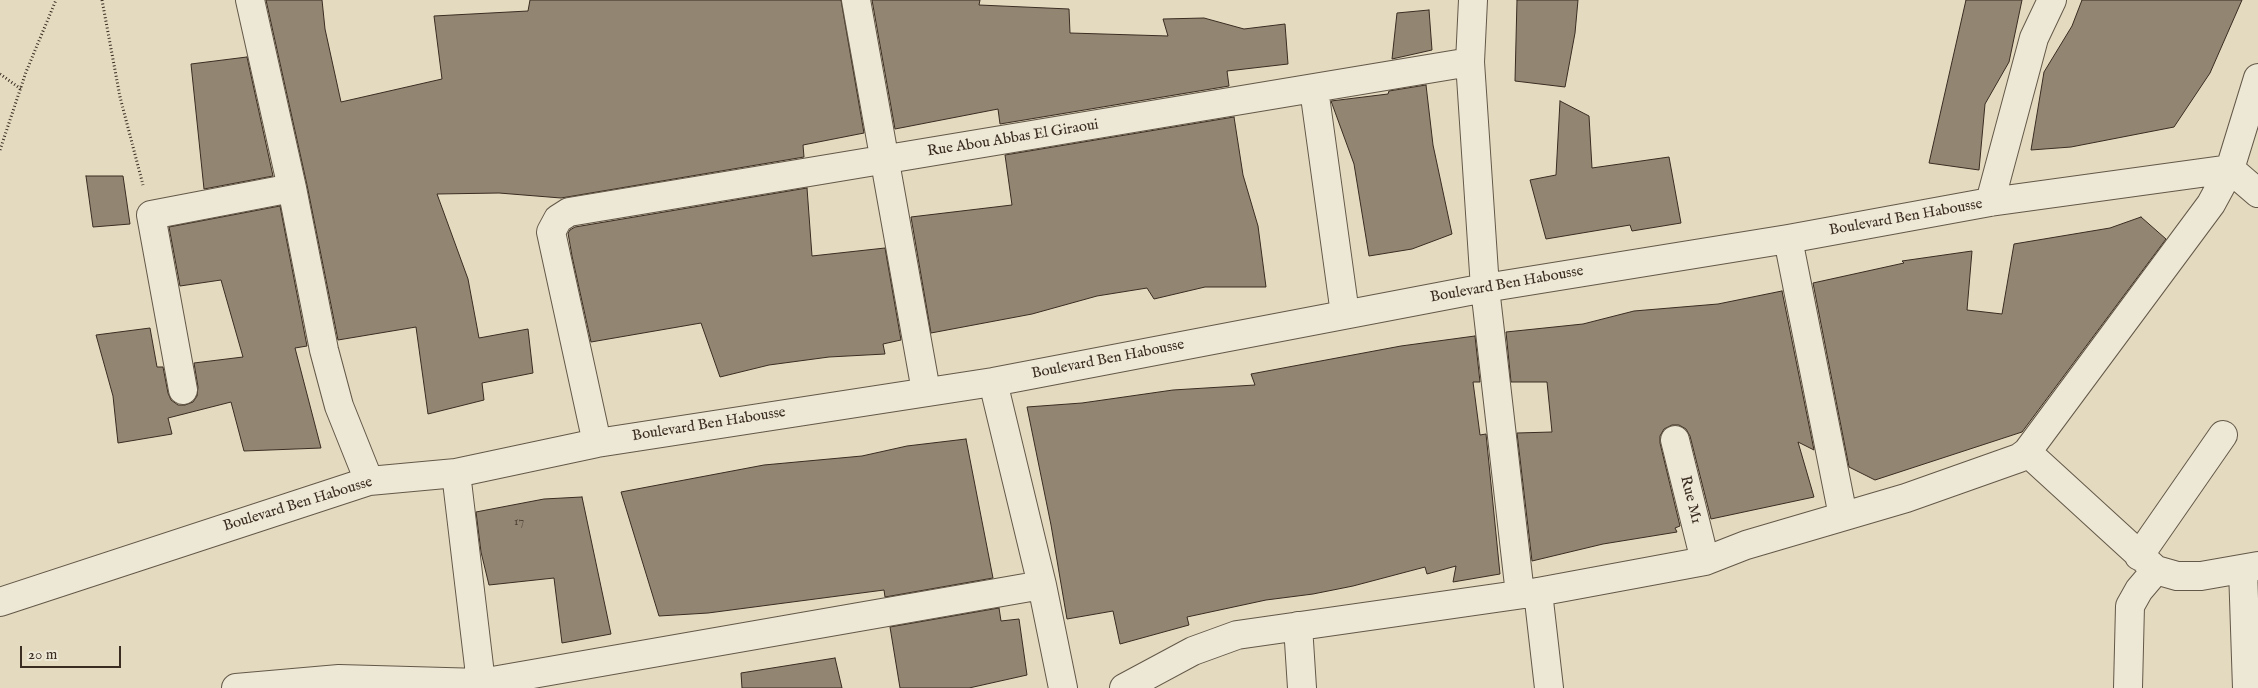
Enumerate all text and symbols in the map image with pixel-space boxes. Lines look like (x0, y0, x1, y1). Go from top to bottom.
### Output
street label: Rue Abou Abbas El Giraoui (926, 117, 1100, 161)
street label: Boulevard Ben Habousse (1828, 196, 1984, 240)
street label: Boulevard Ben Habousse (1429, 263, 1585, 307)
street label: Boulevard Ben Habousse (1030, 336, 1186, 384)
street label: Boulevard Ben Habousse (631, 404, 787, 446)
street label: Boulevard Ben Habousse (221, 474, 375, 536)
street label: Rue M1 (1675, 474, 1705, 526)
house number: 17 (514, 516, 524, 530)
scale bar (22, 636, 124, 668)
text: 20 m (28, 645, 57, 664)

